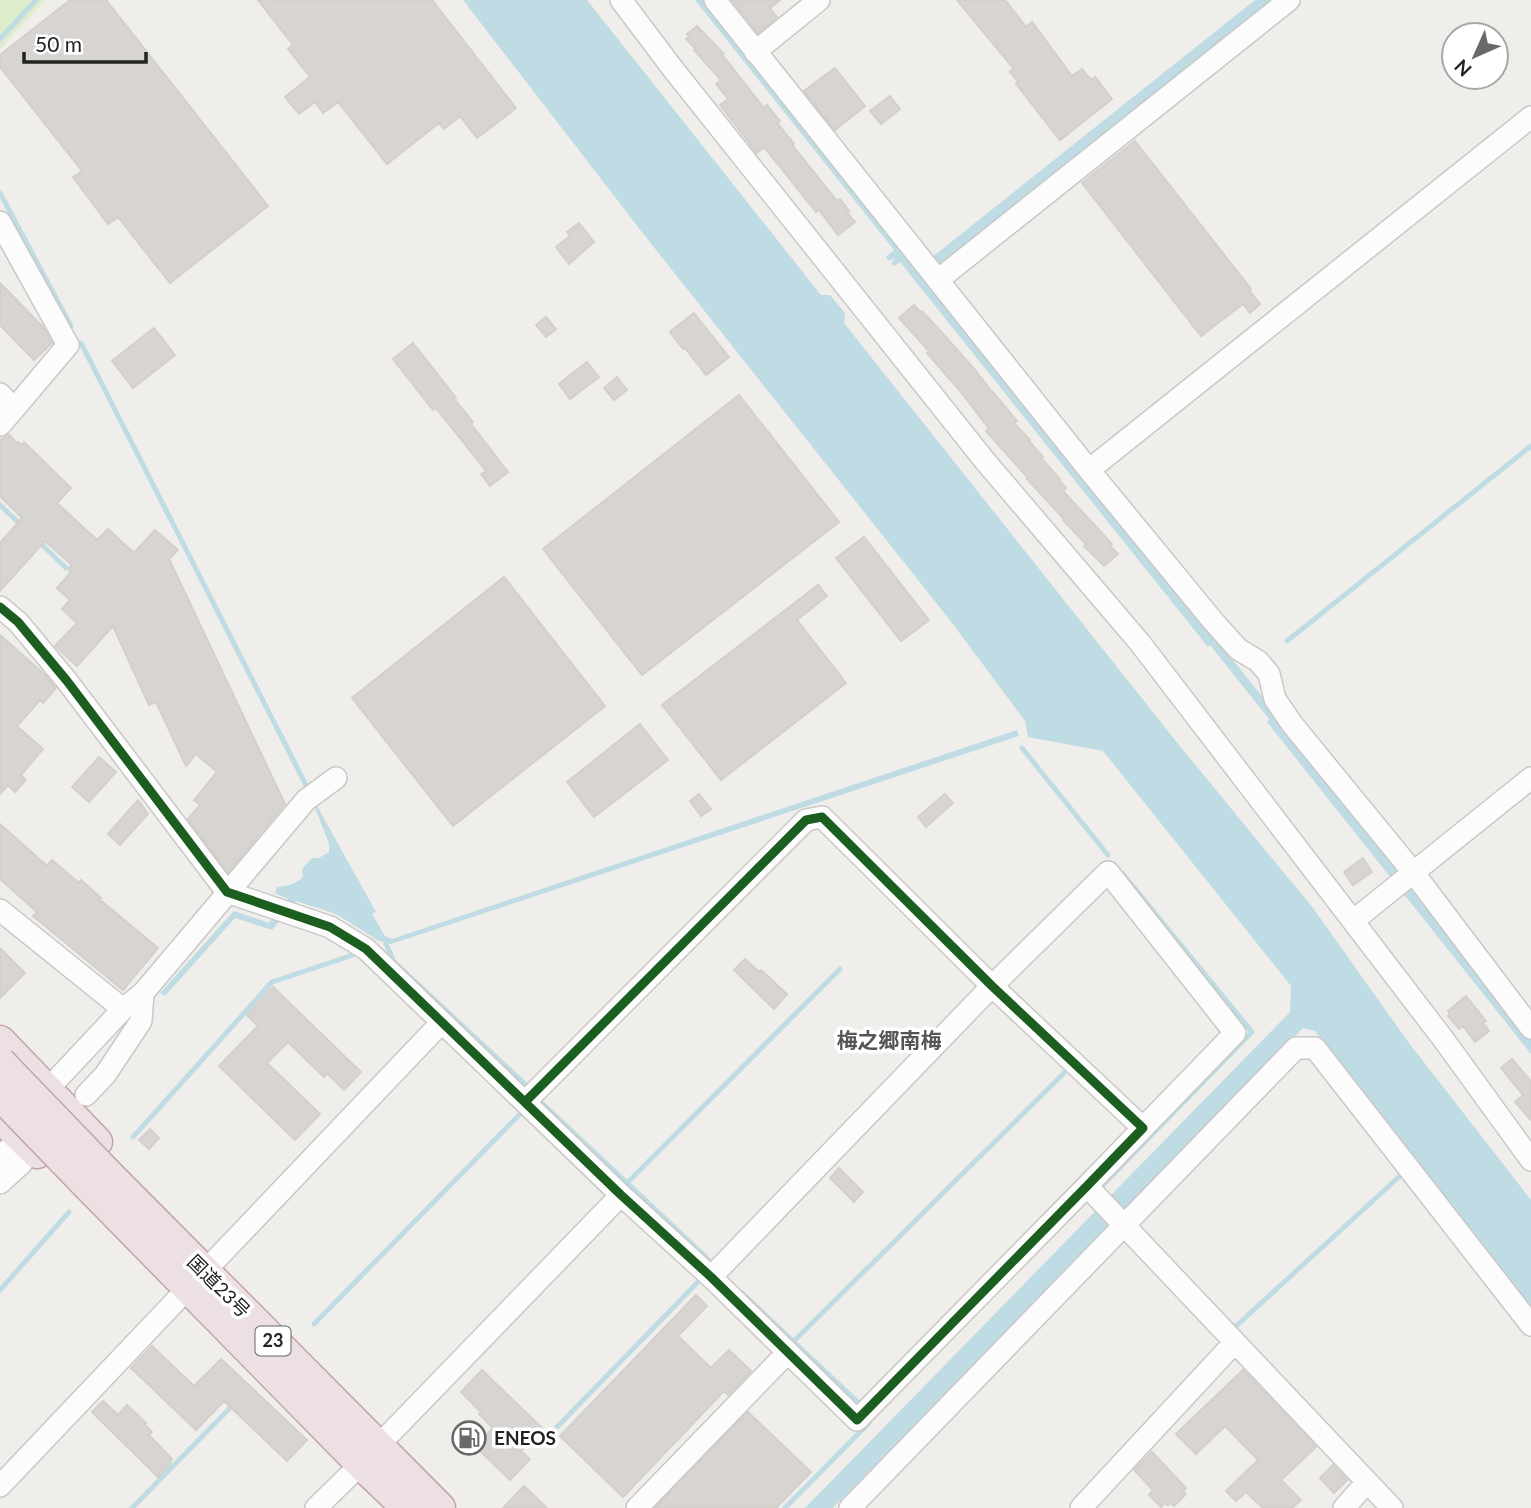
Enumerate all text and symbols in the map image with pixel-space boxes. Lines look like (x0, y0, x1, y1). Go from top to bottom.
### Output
scale bar (24, 21, 147, 65)
north arrow (1440, 21, 1510, 91)
text: 50 m (35, 31, 82, 56)
text: N (1449, 55, 1476, 82)
district label: 梅之郷南梅 (837, 1027, 942, 1052)
street label: 国道23号 (183, 1250, 255, 1322)
road number: 23 (256, 1326, 290, 1356)
fuel station icon: ENEOS (450, 1419, 488, 1457)
place label: ENEOS (494, 1426, 556, 1449)

